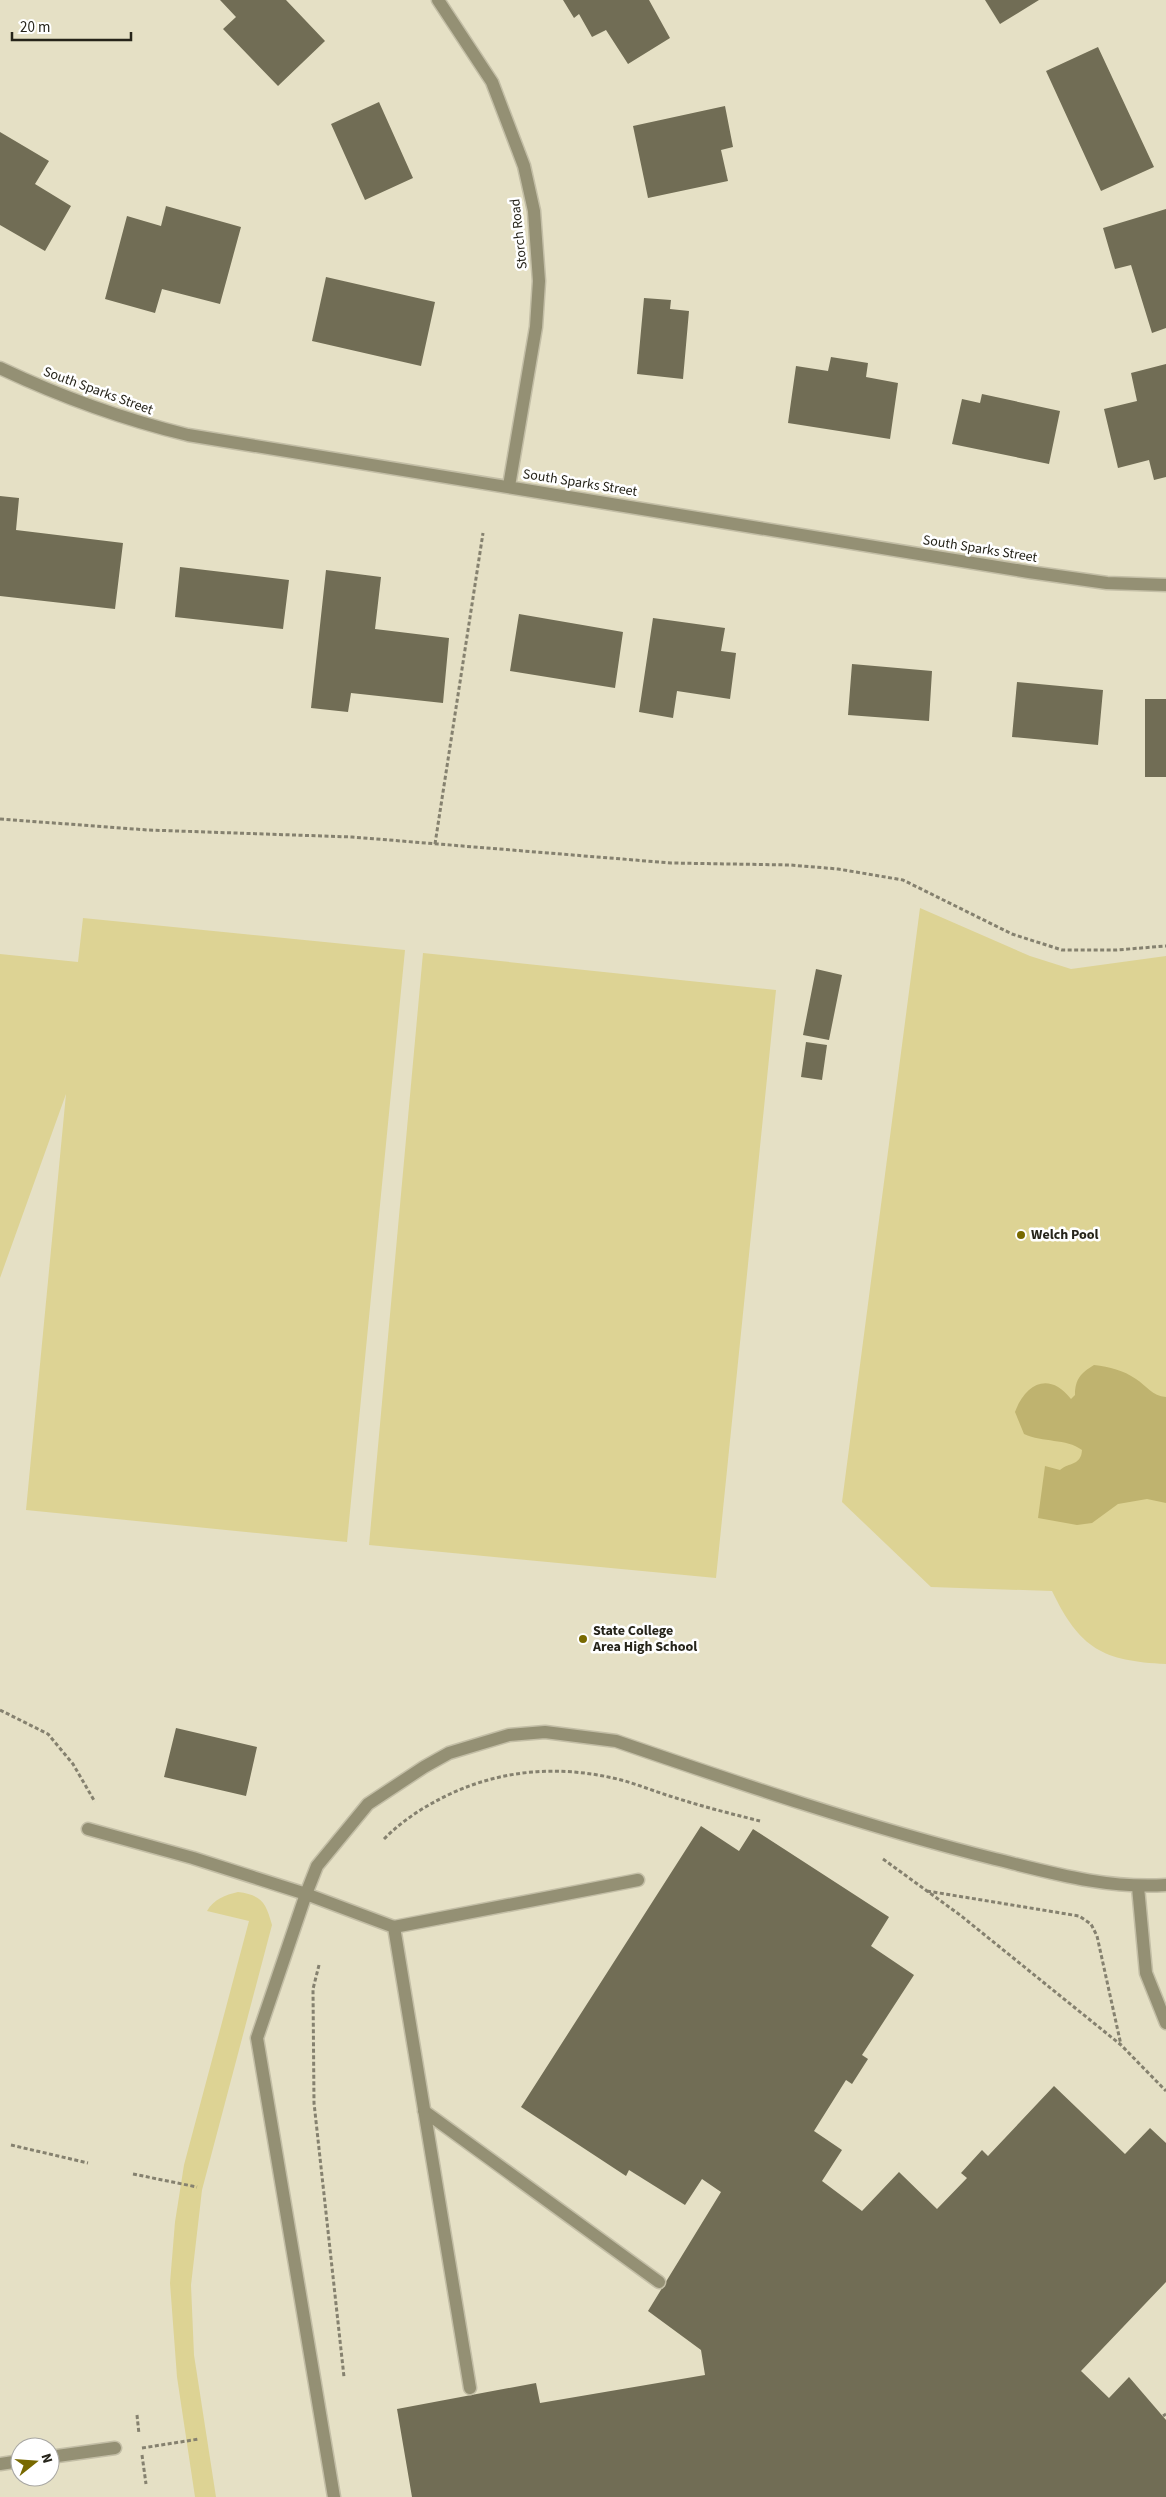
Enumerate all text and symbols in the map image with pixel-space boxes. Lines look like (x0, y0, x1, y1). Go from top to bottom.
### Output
scale bar (12, 10, 131, 42)
text: 20 m (20, 17, 50, 38)
street label: Storch Road (505, 198, 533, 270)
street label: South Sparks Street (40, 362, 156, 420)
street label: South Sparks Street (521, 464, 639, 502)
street label: South Sparks Street (921, 530, 1039, 568)
place label: Welch Pool (1031, 1225, 1099, 1245)
marker: Welch Pool (1015, 1229, 1027, 1241)
place label: State College Area High School (592, 1621, 697, 1657)
marker: State College Area High School (577, 1633, 589, 1645)
north arrow (10, 2437, 60, 2487)
text: N (36, 2451, 57, 2466)

